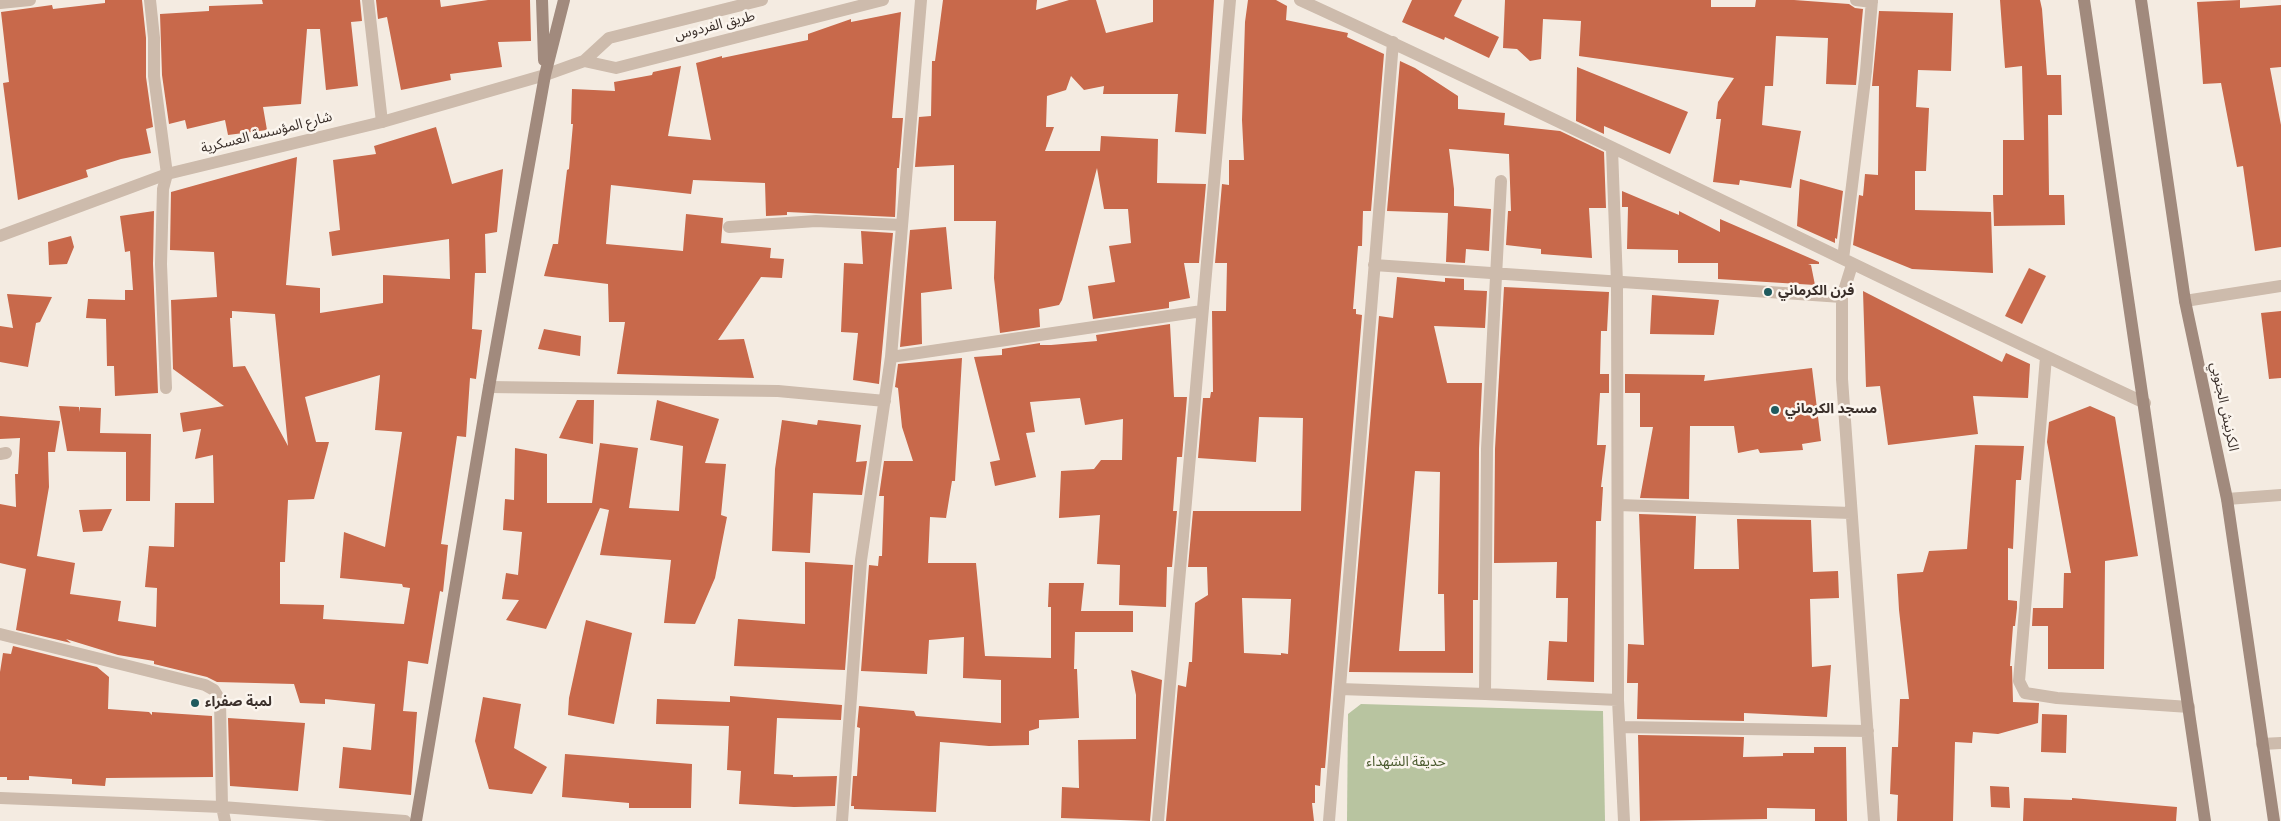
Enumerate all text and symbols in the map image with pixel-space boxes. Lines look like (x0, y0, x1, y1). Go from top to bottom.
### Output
street label: طريق الفردوس (673, 9, 757, 45)
street label: شارع المؤسسة العسكرية (200, 110, 334, 158)
place label: فرن الكرماني (1778, 284, 1854, 300)
marker: فرن الكرماني (1762, 286, 1774, 298)
street label: الكرنيش الجنوبي (2205, 361, 2241, 453)
place label: مسجد الكرماني (1785, 402, 1877, 418)
marker: مسجد الكرماني (1769, 404, 1781, 416)
place label: لمبة صفراء (205, 695, 272, 711)
marker: لمبة صفراء (189, 697, 201, 709)
park label: حديقة الشهداء (1366, 755, 1446, 771)

